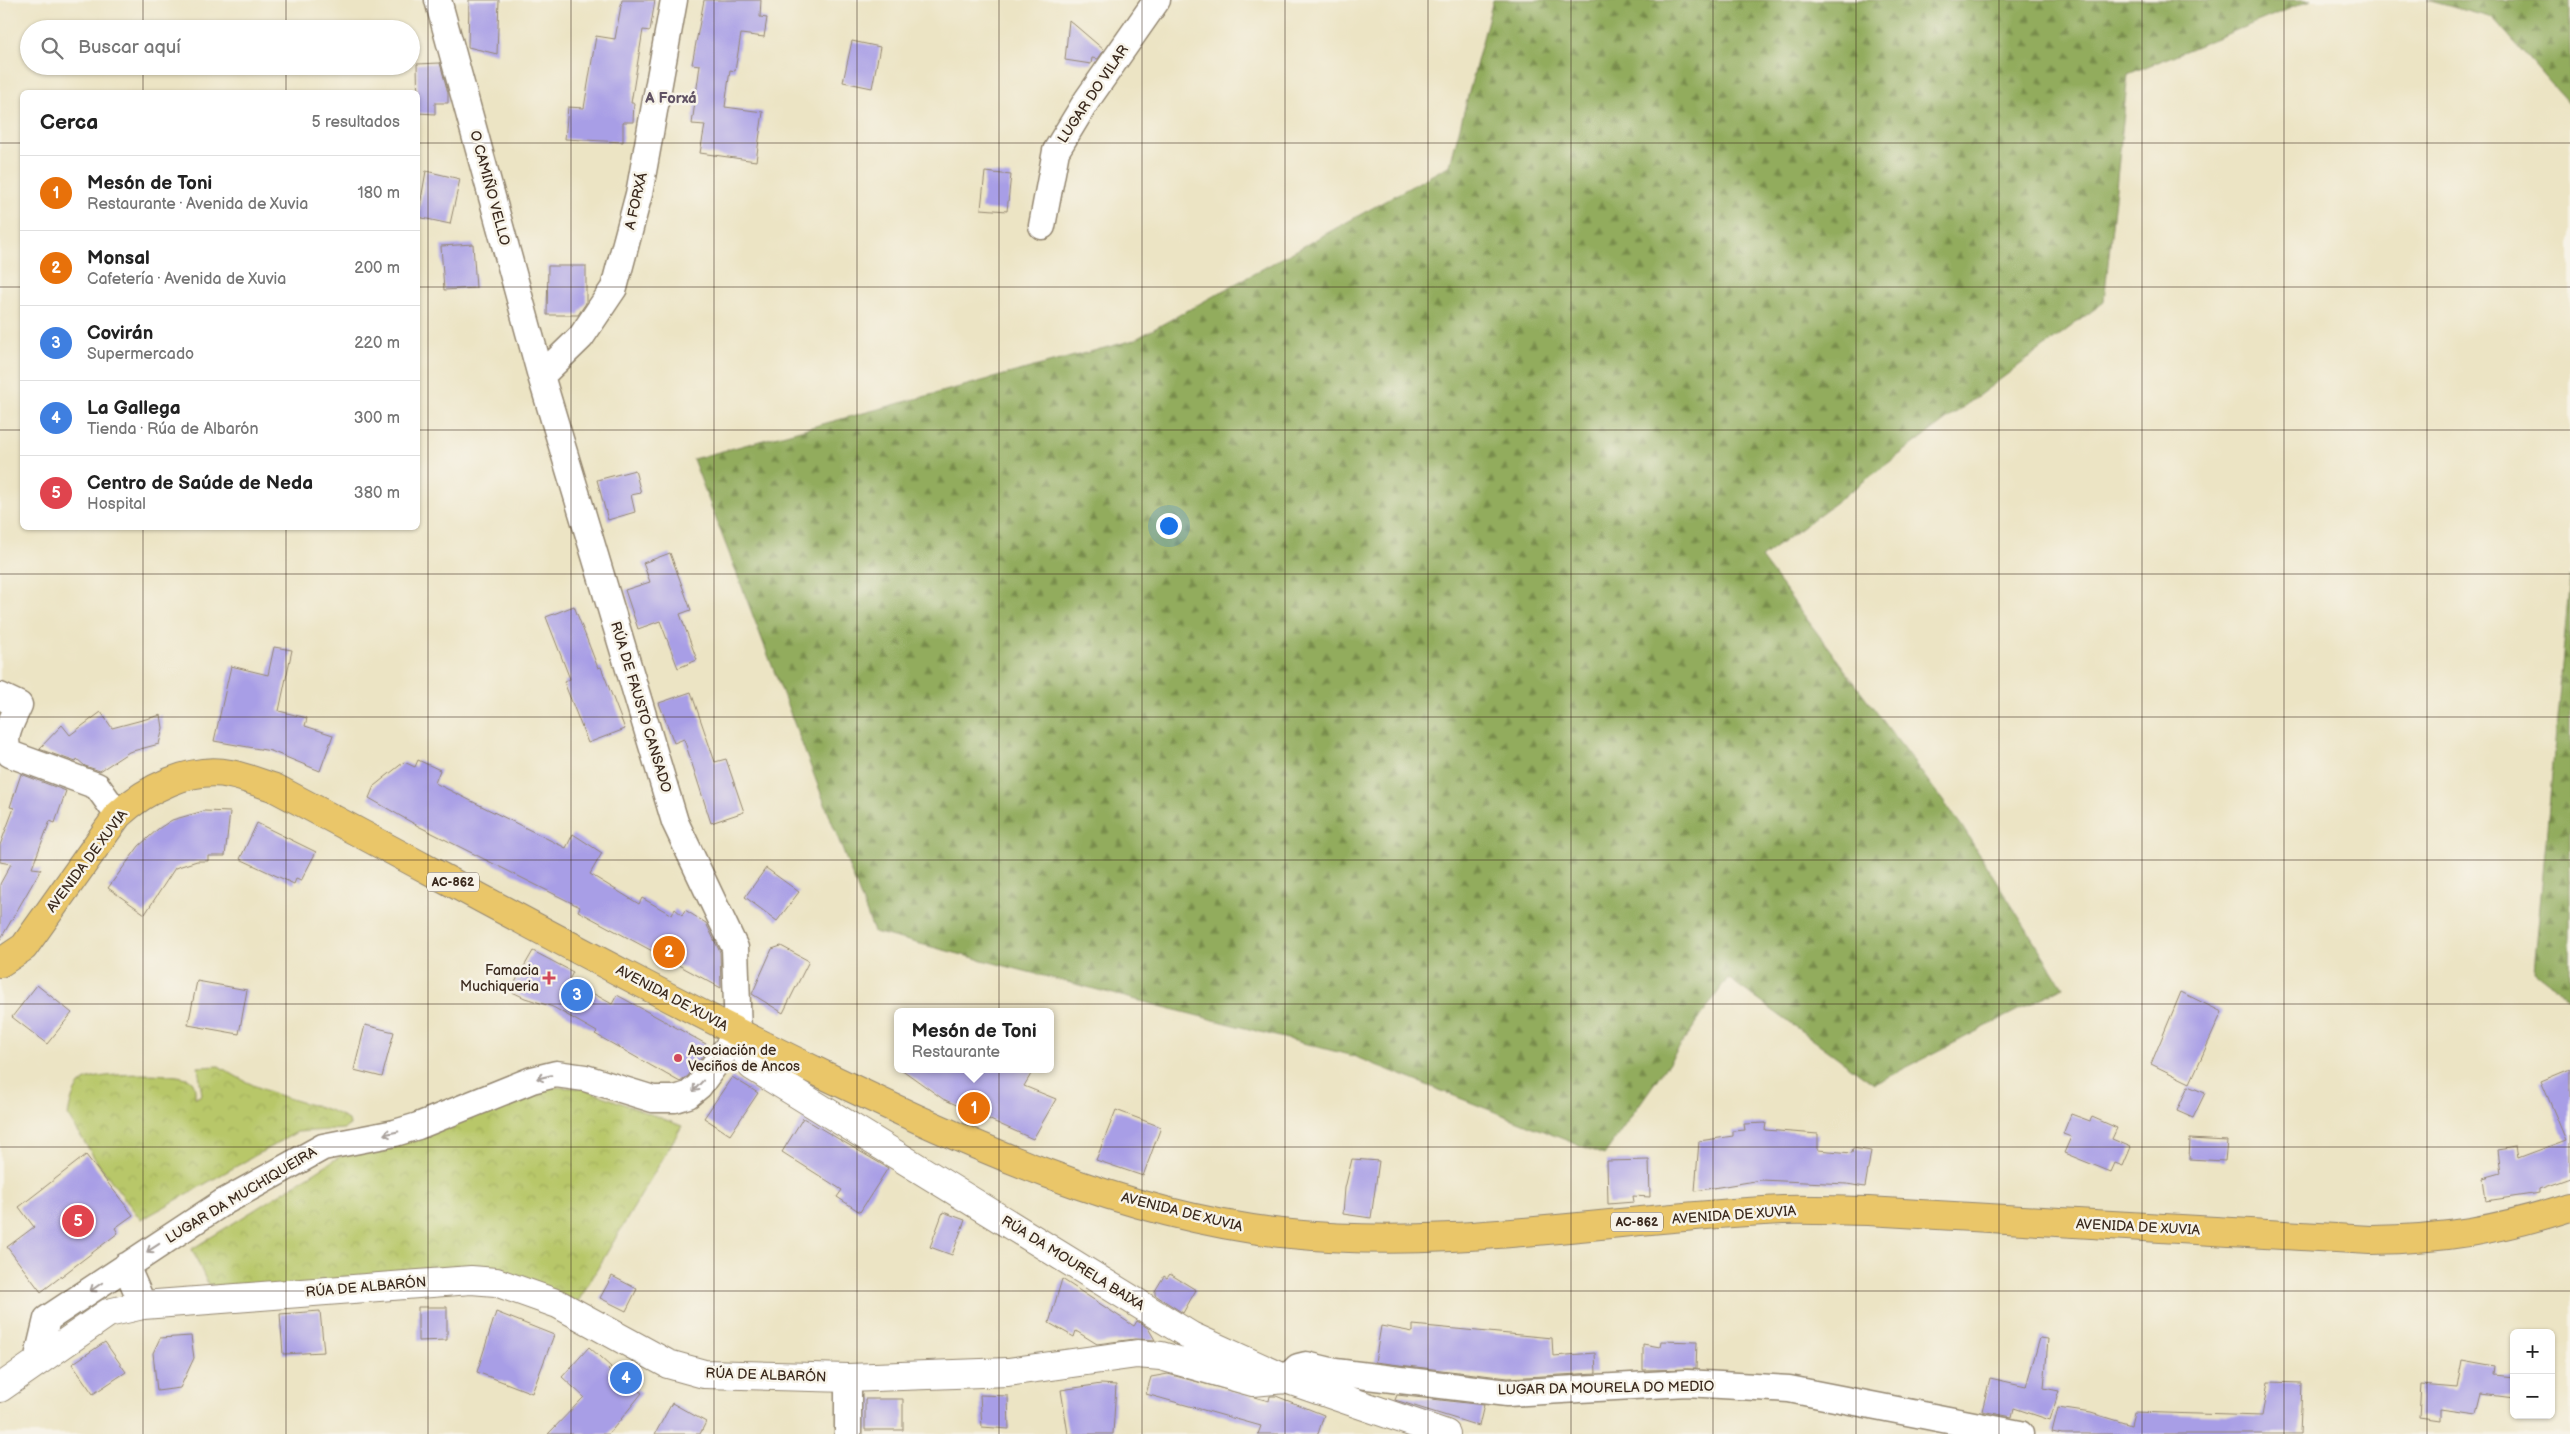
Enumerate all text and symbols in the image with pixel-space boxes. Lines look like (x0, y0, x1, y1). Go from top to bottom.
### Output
search box (20, 20, 420, 75)
icon: search (38, 34, 66, 62)
text: Buscar aquí (78, 36, 181, 59)
street label: LUGAR DO VILAR (1054, 42, 1132, 146)
district label: A Forxá (644, 89, 697, 108)
text: Cerca (40, 110, 98, 135)
text: 5 resultados (312, 113, 400, 132)
street label: O CAMIÑO VELLO (466, 128, 515, 248)
street label: A FORXÁ (620, 170, 651, 231)
text: Mesón de Toni (87, 172, 212, 195)
text: 1 (53, 184, 59, 203)
text: 180 m (358, 184, 400, 203)
text: Restaurante · Avenida de Xuvia (87, 195, 308, 214)
text: Monsal (87, 247, 150, 270)
text: 2 (51, 259, 61, 278)
text: 200 m (354, 259, 400, 278)
text: Cafetería · Avenida de Xuvia (87, 270, 286, 289)
text: Covirán (87, 322, 153, 345)
text: 3 (51, 334, 61, 353)
text: 220 m (354, 334, 400, 353)
text: Supermercado (87, 345, 194, 364)
text: La Gallega (87, 397, 181, 420)
text: 4 (51, 409, 61, 428)
text: 300 m (354, 409, 400, 428)
text: Tienda · Rúa de Albarón (87, 420, 258, 439)
text: Centro de Saúde de Neda (87, 472, 313, 495)
text: 5 (51, 484, 61, 503)
text: 380 m (354, 484, 400, 503)
text: Hospital (87, 495, 146, 514)
your location (1156, 513, 1182, 539)
street label: RÚA DE FAUSTO CANSADO (607, 619, 676, 795)
street label: AVENIDA DE XUVIA (43, 806, 131, 916)
road number: AC-862 (427, 872, 479, 892)
pin: 2 (653, 933, 685, 971)
street label: AVENIDA DE XUVIA (613, 961, 731, 1035)
place label: Famacia Muchiqueria (460, 962, 539, 995)
marker: Famacia Muchiqueria (543, 972, 555, 984)
pin: 3 (561, 976, 593, 1014)
popup (894, 1008, 1054, 1073)
text: Mesón de Toni (911, 1020, 1037, 1043)
place label: Asociación de Veciños de Ancos (688, 1042, 800, 1075)
text: Restaurante (911, 1043, 1000, 1062)
marker: Asociación de Veciños de Ancos (672, 1052, 684, 1064)
one-way arrow (536, 1073, 552, 1082)
one-way arrow (692, 1079, 704, 1092)
pin: 1 (958, 1089, 990, 1127)
one-way arrow (384, 1129, 400, 1139)
street label: LUGAR DA MUCHIQUEIRA (162, 1143, 320, 1247)
street label: AVENIDA DE XUVIA (1120, 1189, 1245, 1235)
pin: 5 (62, 1202, 94, 1240)
street label: AVENIDA DE XUVIA (1671, 1202, 1797, 1228)
street label: RÚA DA MOURELA BAIXA (998, 1211, 1149, 1314)
road number: AC-862 (1611, 1212, 1663, 1232)
street label: AVENIDA DE XUVIA (2075, 1215, 2201, 1239)
one-way arrow (147, 1243, 161, 1253)
street label: RÚA DE ALBARÓN (305, 1272, 427, 1301)
one-way arrow (89, 1282, 103, 1292)
map controls (2510, 1329, 2555, 1419)
button: + (2510, 1329, 2555, 1374)
pin: 4 (610, 1359, 642, 1397)
street label: RÚA DE ALBARÓN (705, 1363, 827, 1386)
button: − (2510, 1374, 2555, 1419)
street label: LUGAR DA MOURELA DO MEDIO (1498, 1378, 1715, 1398)

